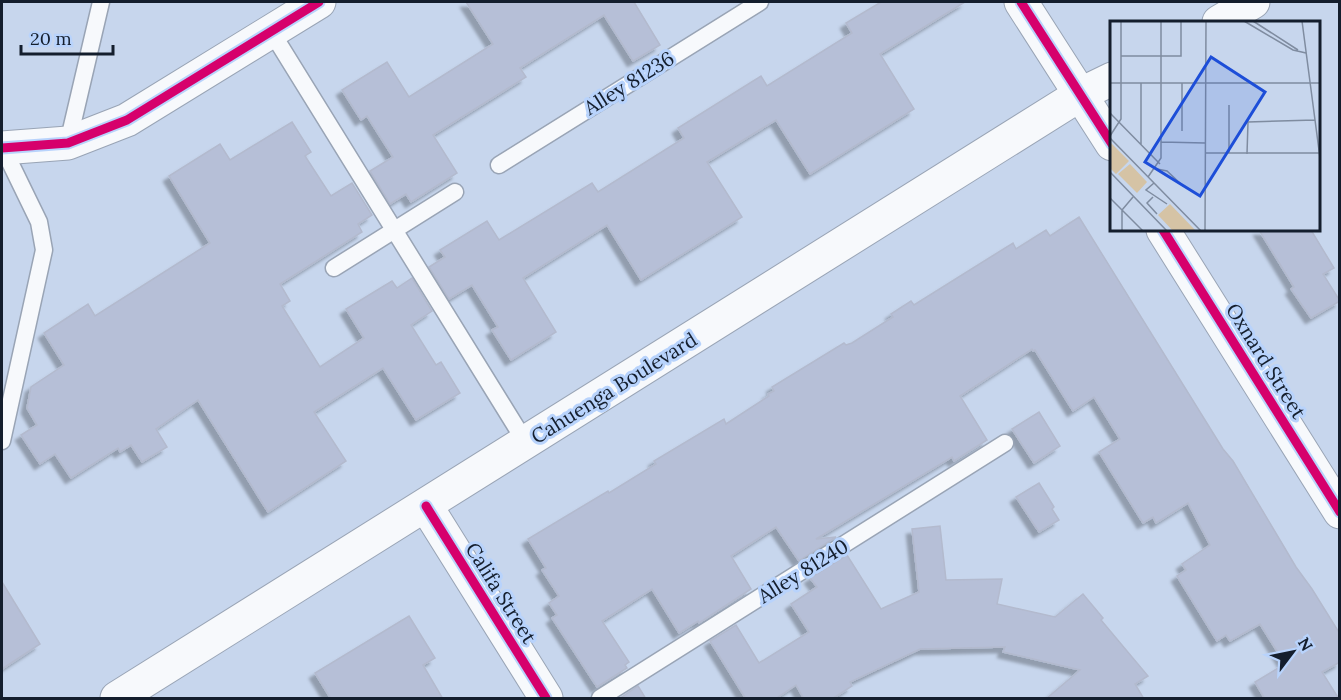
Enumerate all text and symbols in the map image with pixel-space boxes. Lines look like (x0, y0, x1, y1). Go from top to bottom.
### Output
scale bar (21, 18, 112, 56)
inset map (1110, 21, 1320, 231)
text: 20 m (30, 27, 72, 50)
street label: Alley 81236 (578, 45, 678, 121)
street label: Oxnard Street (1221, 298, 1312, 423)
street label: Cahuenga Boulevard (526, 326, 701, 449)
street label: Alley 81240 (752, 533, 853, 609)
street label: Califa Street (461, 538, 542, 648)
north arrow (1263, 622, 1323, 682)
text: N (1294, 634, 1317, 655)

